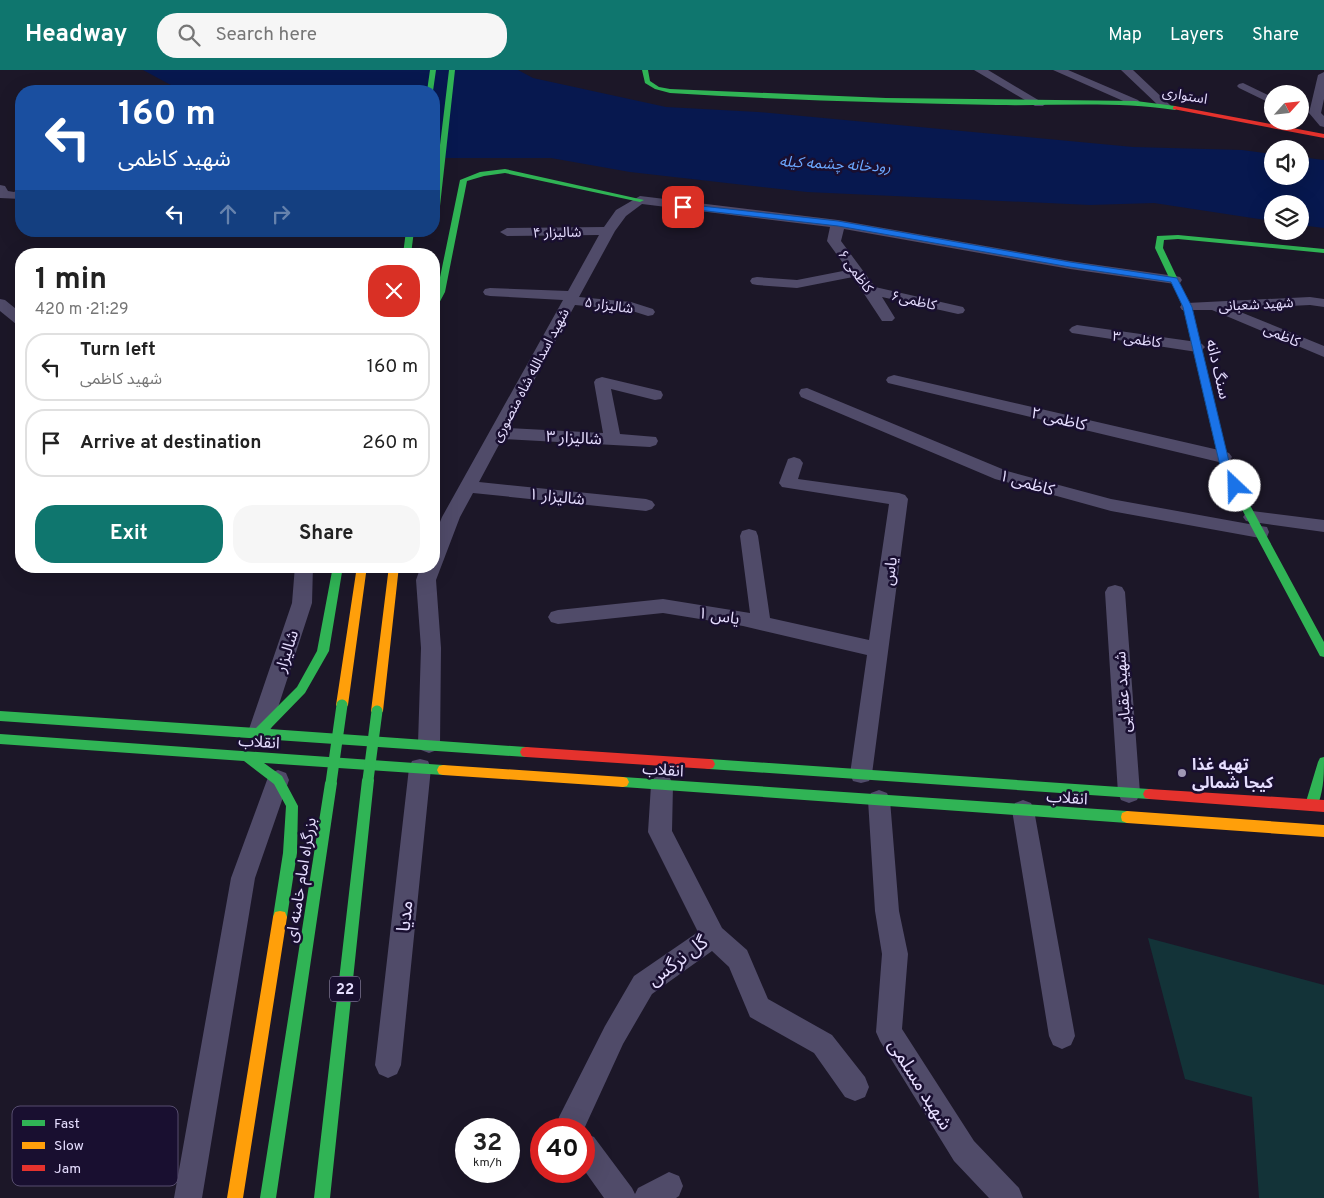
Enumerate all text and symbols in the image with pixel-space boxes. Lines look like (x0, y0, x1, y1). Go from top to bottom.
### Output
search box (157, 13, 507, 58)
text: Headway (25, 20, 127, 50)
icon: search (175, 21, 203, 49)
text: Search here (215, 23, 317, 47)
text: Map (1108, 24, 1142, 47)
text: Layers (1170, 24, 1224, 47)
text: Share (1252, 24, 1299, 47)
street label: استواری (1161, 84, 1208, 109)
north arrow (1264, 85, 1309, 130)
map controls (1264, 85, 1309, 240)
text: 160 m (118, 93, 216, 137)
icon: left (35, 105, 100, 170)
button: sound (1264, 140, 1309, 185)
text: شهید کاظمی (118, 147, 231, 174)
water label: رودخانه چشمه کیله (779, 153, 892, 178)
pin (662, 186, 704, 228)
icon: arrive (669, 193, 697, 221)
button: layers (1264, 195, 1309, 240)
icon: left (161, 200, 189, 228)
icon: ahead (214, 200, 242, 228)
icon: right (267, 200, 295, 228)
street label: شالیزار ۴ (532, 225, 582, 242)
street label: کاظمی ۶ (833, 247, 876, 297)
text: 1 min (35, 262, 107, 299)
button: close (368, 265, 420, 317)
street label: کاظمی۶ (889, 288, 938, 315)
street label: شالیزار ۵ (583, 295, 634, 318)
street label: شهید شعبانی (1218, 295, 1294, 316)
text: 420 m · 21:29 (35, 300, 129, 320)
street label: شهید اسدالله شاه منصوری (489, 306, 574, 445)
street label: کاظمی (1261, 321, 1302, 352)
street label: کاظمی ۳ (1111, 329, 1162, 352)
text: Turn left (80, 338, 156, 362)
street label: سنگ دانه (1200, 338, 1234, 401)
icon: left (37, 353, 65, 381)
text: 160 m (367, 355, 418, 379)
text: شهید کاظمی (80, 370, 162, 390)
street label: کاظمی ۲ (1029, 404, 1088, 436)
street label: شالیزار ۳ (545, 428, 602, 450)
icon: arrive (37, 429, 65, 457)
text: Arrive at destination (80, 431, 261, 455)
text: 260 m (362, 431, 418, 455)
position arrow (1208, 459, 1260, 511)
street label: کاظمی ۱ (997, 467, 1057, 501)
street label: شالیزار ۱ (528, 485, 586, 511)
button: Exit (35, 505, 223, 563)
button: Share (233, 505, 420, 563)
street label: یاس (879, 556, 903, 587)
street label: یاس ۱ (697, 604, 741, 630)
street label: شالیزار (271, 628, 304, 676)
street label: شهید عقبایی (1111, 650, 1137, 733)
street label: انقلاب (237, 732, 280, 754)
place label: تهیه غذا کیجا شمالی (1192, 756, 1274, 794)
street label: انقلاب (641, 760, 684, 782)
marker: تهیه غذا کیجا شمالی (1176, 767, 1188, 779)
street label: انقلاب (1045, 788, 1088, 810)
street label: بزرگراه امام خامنه ای (282, 816, 323, 944)
street label: مدیا (392, 899, 420, 933)
street label: گل نرگس (643, 930, 714, 992)
road number: 22 (330, 976, 360, 1002)
street label: شهید مسلمی (882, 1035, 957, 1135)
legend (12, 1106, 178, 1186)
text: Fast (54, 1116, 80, 1133)
speed limit sign: 40 (530, 1118, 595, 1183)
text: 32 (473, 1128, 502, 1160)
text: Slow (54, 1138, 84, 1155)
text: km/h (473, 1155, 502, 1171)
text: Jam (54, 1161, 81, 1178)

